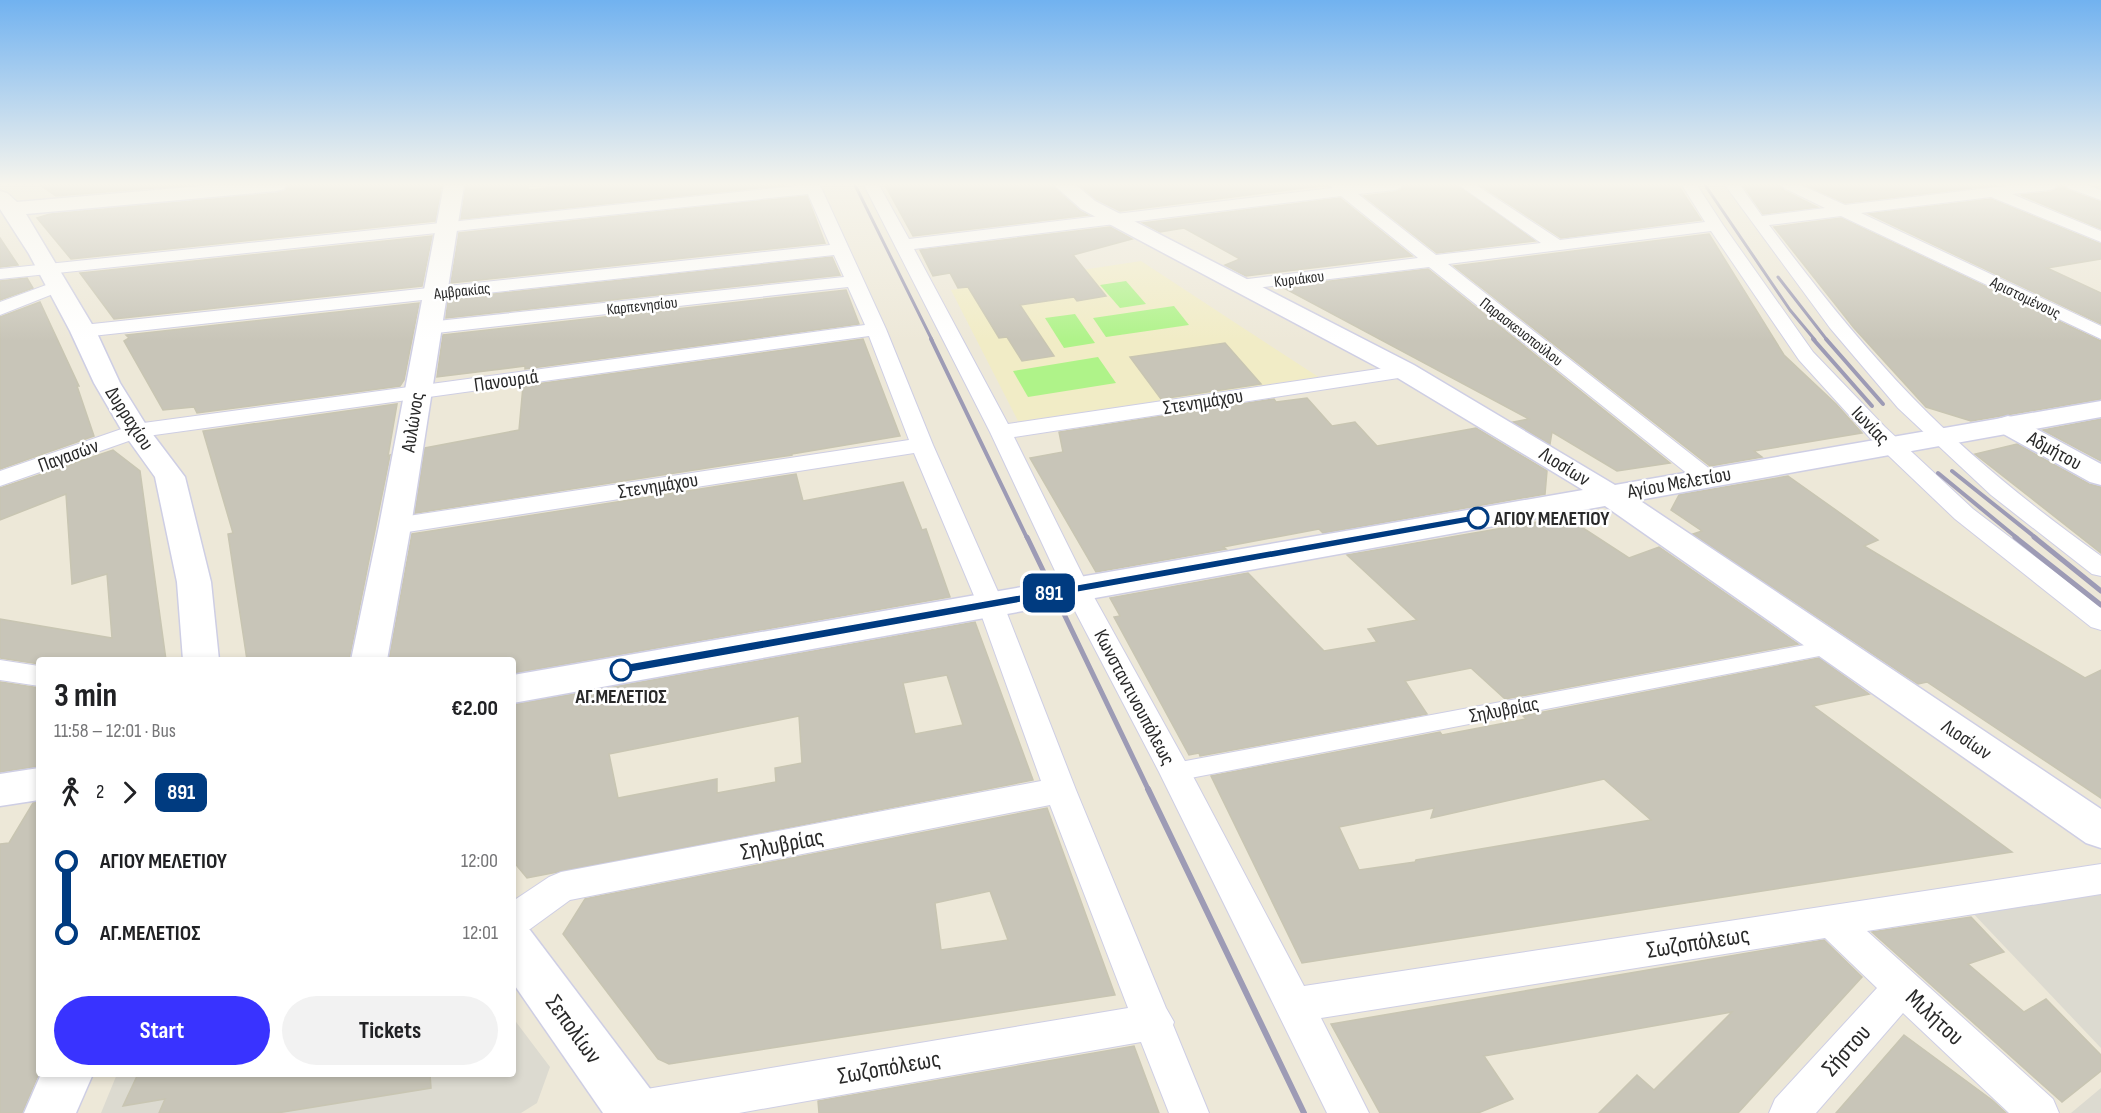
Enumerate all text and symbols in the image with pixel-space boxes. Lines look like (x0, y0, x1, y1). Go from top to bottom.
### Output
street label: Κυριάκου (1273, 267, 1325, 292)
street label: Αριστομένους (1986, 273, 2064, 323)
street label: Αμβρακίας (432, 279, 491, 304)
street label: Καρπενησίου (606, 293, 679, 320)
street label: Παρασκευοπούλου (1476, 294, 1566, 371)
street label: Πανουριά (473, 365, 540, 397)
street label: Δυρραχίου (100, 382, 159, 455)
street label: Στενημάχου (1161, 384, 1245, 420)
street label: Αυλώνος (396, 390, 430, 455)
street label: Ιωνίας (1846, 401, 1895, 450)
street label: Αδμήτου (2022, 426, 2086, 475)
street label: Παγασών (35, 434, 102, 478)
street label: Λιοσίων (1534, 442, 1594, 492)
street label: Αγίου Μελετίου (1625, 462, 1733, 504)
street label: Στενημάχου (616, 468, 700, 504)
marker: ΑΓΙΟΥ ΜΕΛΕΤΙΟΥ (1467, 507, 1489, 529)
place label: ΑΓΙΟΥ ΜΕΛΕΤΙΟΥ (1493, 507, 1610, 531)
line badge: 891 (1014, 574, 1084, 612)
text: 891 (1035, 581, 1063, 606)
street label: Κωνσταντινουπόλεως (1088, 626, 1180, 769)
marker: ΑΓ.ΜΕΛΕΤΙΟΣ (610, 659, 632, 681)
text: 3 min (54, 676, 117, 716)
place label: ΑΓ.ΜΕΛΕΤΙΟΣ (574, 685, 667, 709)
street label: Σηλυβρίας (1467, 691, 1541, 728)
text: €2.00 (451, 695, 498, 722)
street label: Λιοσίων (1936, 714, 1996, 765)
text: 11:58 – 12:01 · Bus (54, 719, 176, 743)
icon: walk (54, 776, 87, 809)
icon: forward (113, 776, 146, 809)
text: 2 (96, 780, 104, 804)
text: 891 (167, 780, 195, 805)
street label: Σηλυβρίας (738, 822, 826, 867)
text: ΑΓΙΟΥ ΜΕΛΕΤΙΟΥ (100, 848, 227, 875)
text: 12:00 (461, 849, 498, 873)
text: ΑΓ.ΜΕΛΕΤΙΟΣ (100, 920, 200, 947)
street label: Σωζοπόλεως (1645, 920, 1752, 965)
text: 12:01 (463, 921, 498, 945)
street label: Μιλήτου (1899, 983, 1970, 1052)
street label: Σεπολίων (539, 989, 608, 1069)
button: Start (54, 996, 270, 1065)
button: Tickets (282, 996, 498, 1065)
street label: Σήστου (1816, 1018, 1877, 1082)
street label: Σωζοπόλεως (835, 1044, 943, 1091)

